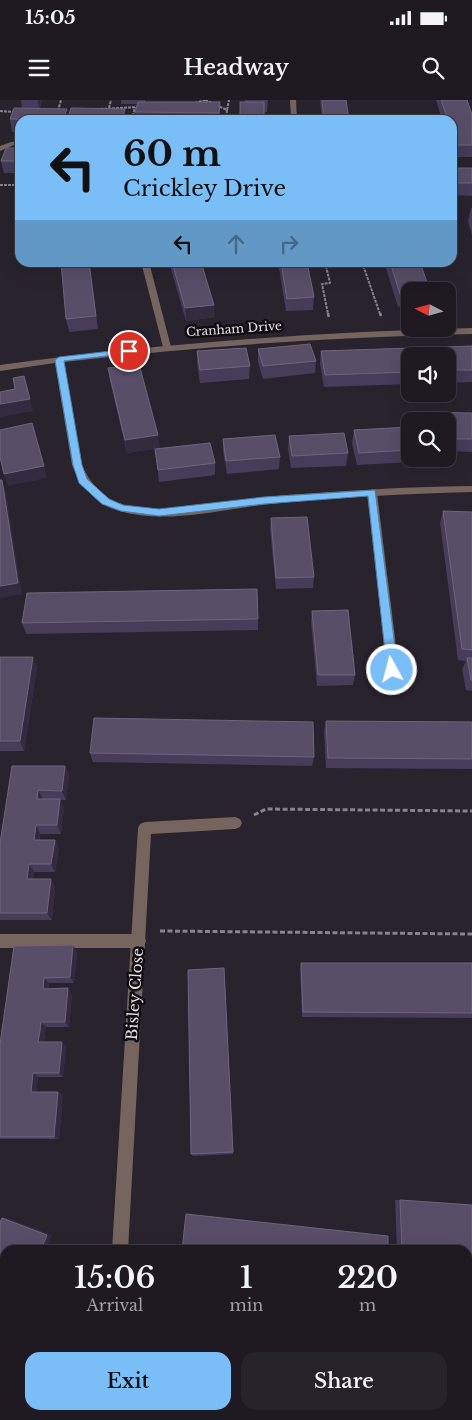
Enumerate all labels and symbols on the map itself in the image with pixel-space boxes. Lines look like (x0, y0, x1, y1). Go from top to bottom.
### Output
north arrow (401, 282, 456, 338)
street label: Cranham Drive (186, 318, 282, 339)
pin (108, 330, 150, 372)
position arrow (365, 643, 417, 695)
street label: Bisley Close (122, 947, 147, 1041)

